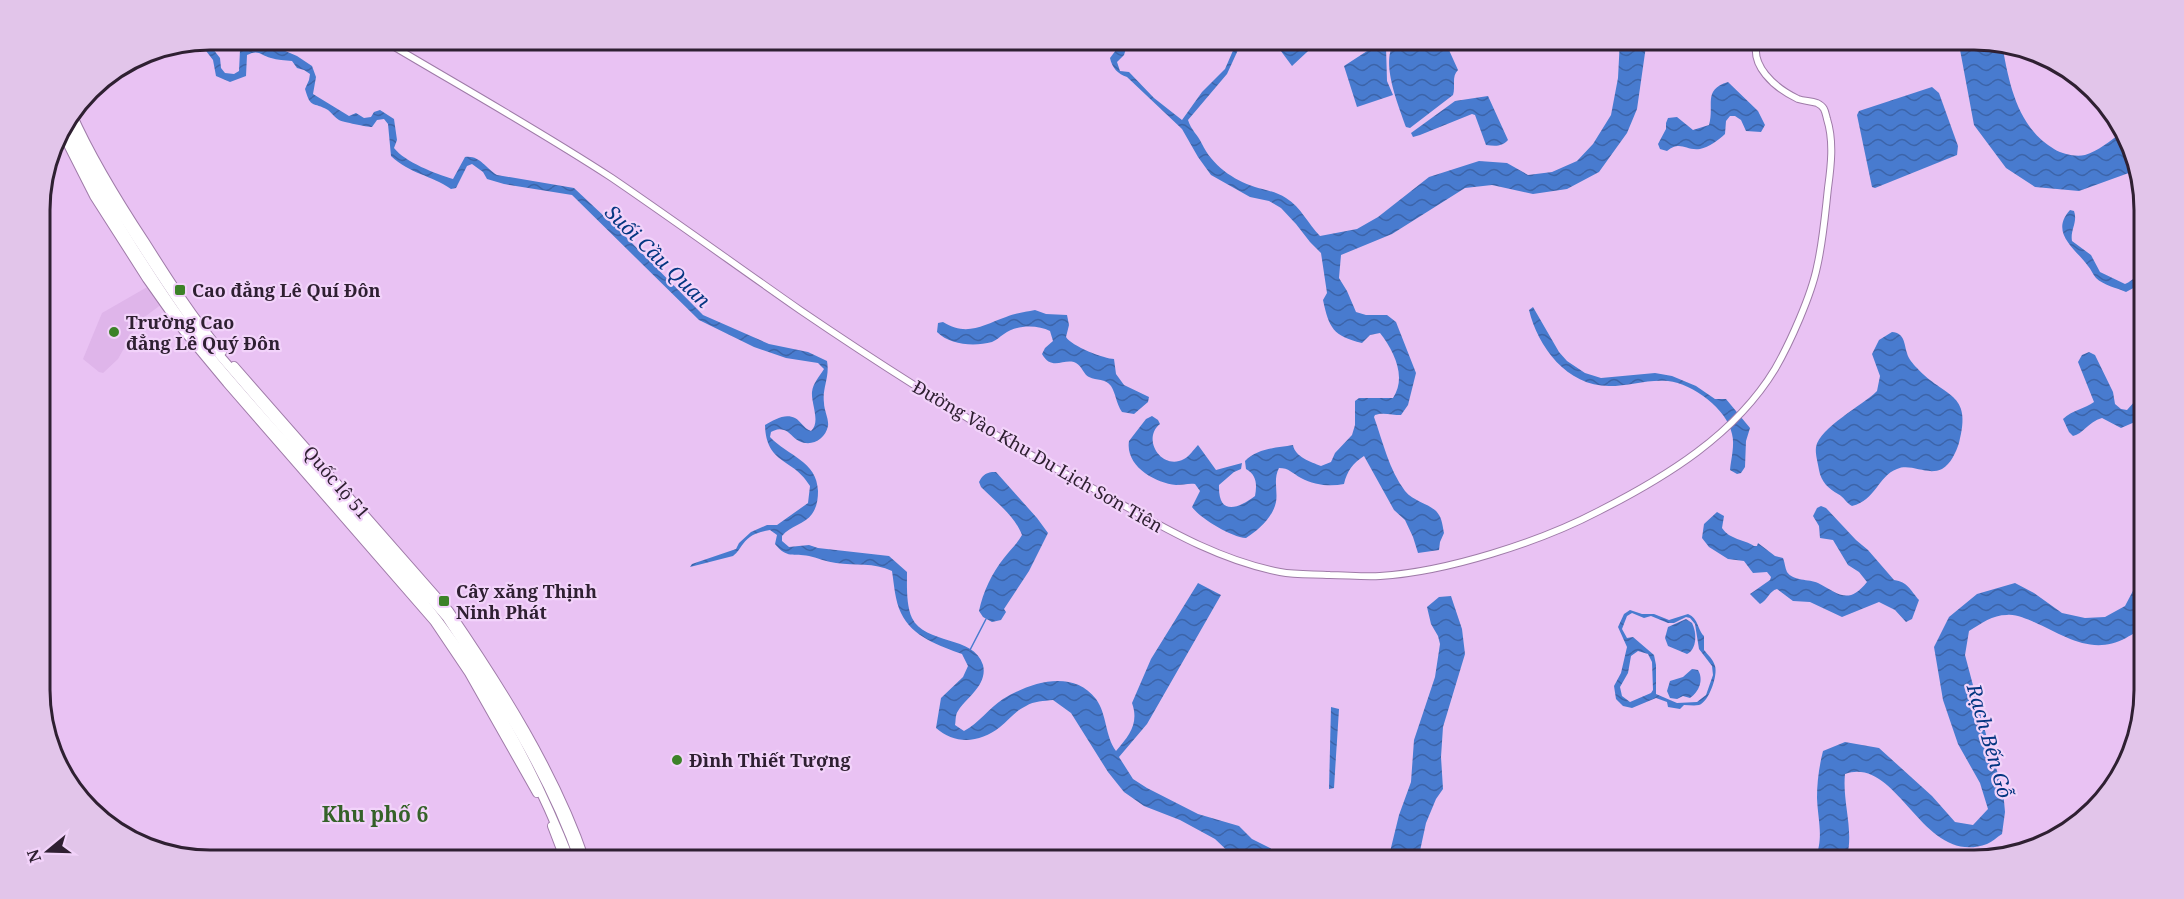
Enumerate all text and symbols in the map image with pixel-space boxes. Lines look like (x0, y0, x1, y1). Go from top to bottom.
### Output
water label: Suối Cầu Quan (599, 199, 717, 313)
place label: Cao đẳng Lê Quí Đôn (192, 278, 381, 302)
marker: Cao đẳng Lê Quí Đôn (173, 283, 187, 297)
place label: Trường Cao đẳng Lê Quý Đôn (126, 310, 280, 355)
marker: Trường Cao đẳng Lê Quý Đôn (107, 325, 121, 339)
street label: Đường Vào Khu Du Lịch Sơn Tiên (908, 374, 1168, 538)
street label: Quốc lộ 51 (299, 440, 375, 524)
place label: Cây xăng Thịnh Ninh Phát (456, 579, 597, 624)
marker: Cây xăng Thịnh Ninh Phát (437, 594, 451, 608)
water label: Rạch Bến Gỗ (1961, 680, 2019, 802)
place label: Đình Thiết Tượng (689, 748, 851, 772)
marker: Đình Thiết Tượng (670, 753, 684, 767)
district label: Khu phố 6 (322, 800, 428, 828)
north arrow (18, 821, 78, 881)
text: N (21, 846, 46, 865)

